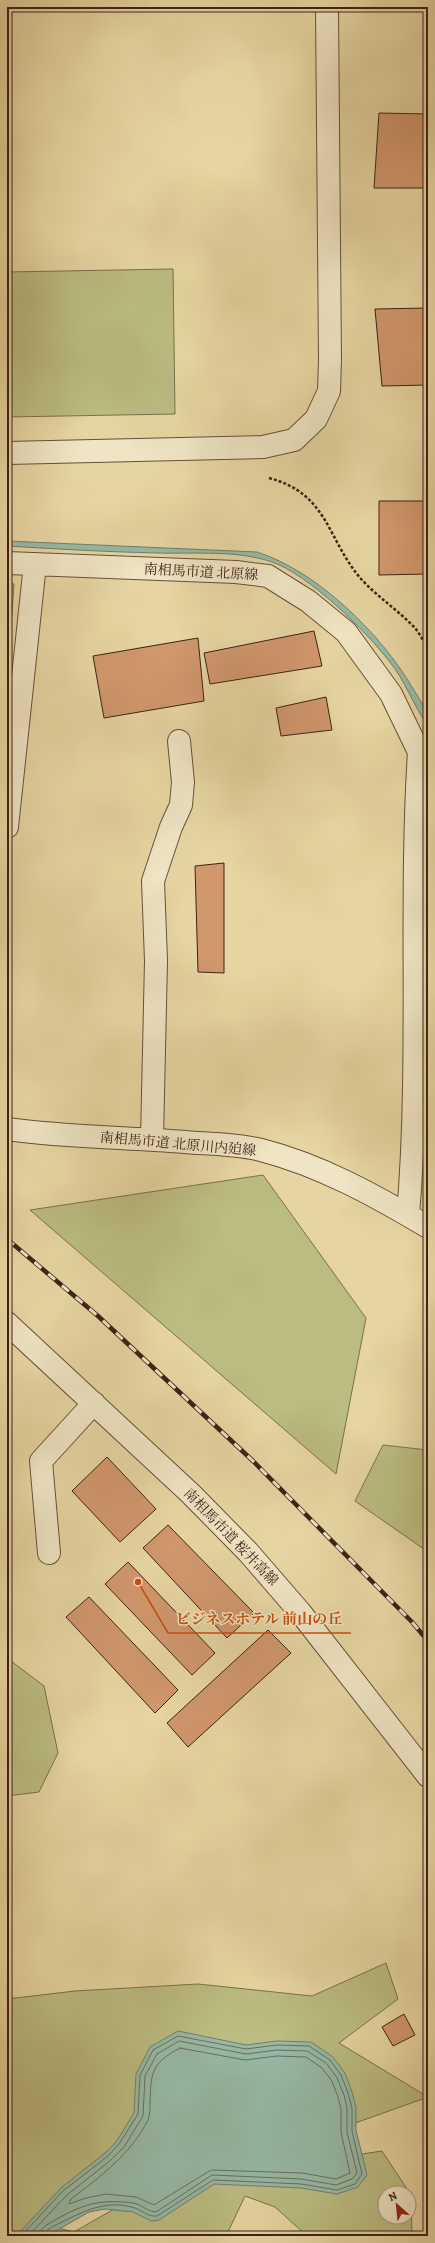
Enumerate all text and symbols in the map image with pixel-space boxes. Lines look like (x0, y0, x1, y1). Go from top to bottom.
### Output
street label: 南相馬市道 北原線 (143, 560, 259, 584)
street label: 南相馬市道 北原川内廹線 (99, 1128, 257, 1160)
street label: 南相馬市道 桜井高線 (179, 1484, 283, 1590)
callout: ビジネスホテル 前山の丘 (168, 1606, 351, 1633)
text: ビジネスホテル 前山の丘 (176, 1609, 342, 1629)
north arrow (377, 2185, 417, 2225)
text: N (386, 2188, 400, 2205)

